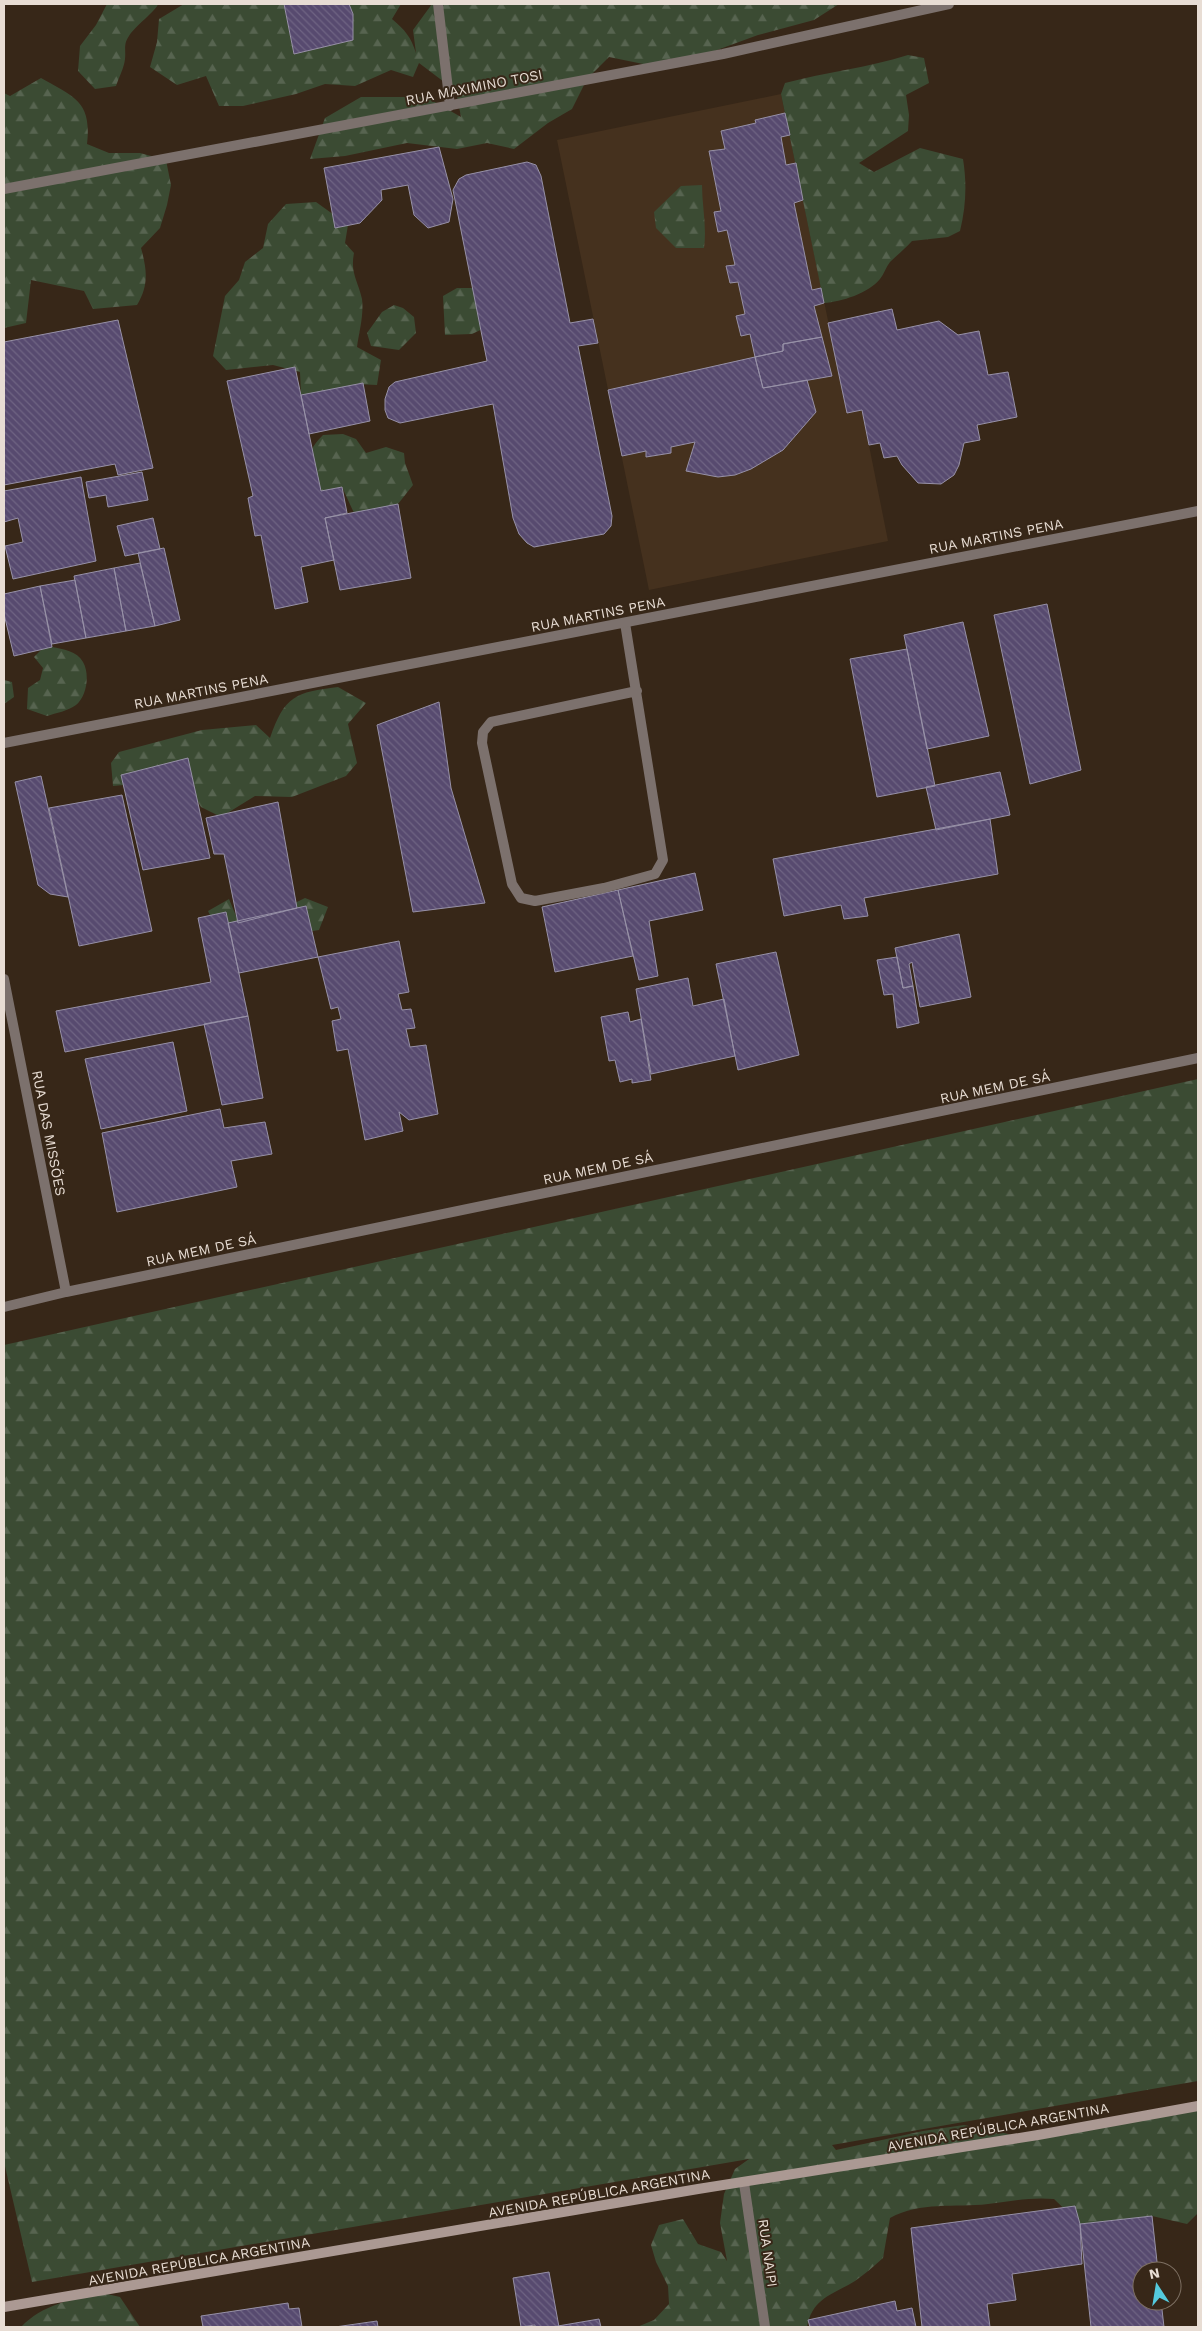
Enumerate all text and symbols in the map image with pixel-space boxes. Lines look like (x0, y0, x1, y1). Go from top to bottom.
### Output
street label: RUA MAXIMINO TOSI (404, 66, 544, 108)
street label: RUA MARTINS PENA (928, 515, 1064, 557)
street label: RUA MARTINS PENA (530, 593, 666, 635)
street label: RUA MARTINS PENA (133, 670, 269, 712)
street label: RUA MEM DE SÁ (939, 1068, 1051, 1106)
street label: RUA DAS MISSÕES (29, 1069, 69, 1197)
street label: RUA MEM DE SÁ (542, 1149, 654, 1187)
street label: RUA MEM DE SÁ (145, 1231, 257, 1269)
street label: AVENIDA REPÚBLICA ARGENTINA (886, 2100, 1110, 2154)
street label: AVENIDA REPÚBLICA ARGENTINA (487, 2166, 711, 2220)
street label: RUA NAIPI (755, 2218, 781, 2288)
street label: AVENIDA REPÚBLICA ARGENTINA (87, 2234, 311, 2288)
north arrow (1132, 2261, 1182, 2311)
text: N (1148, 2264, 1161, 2282)

